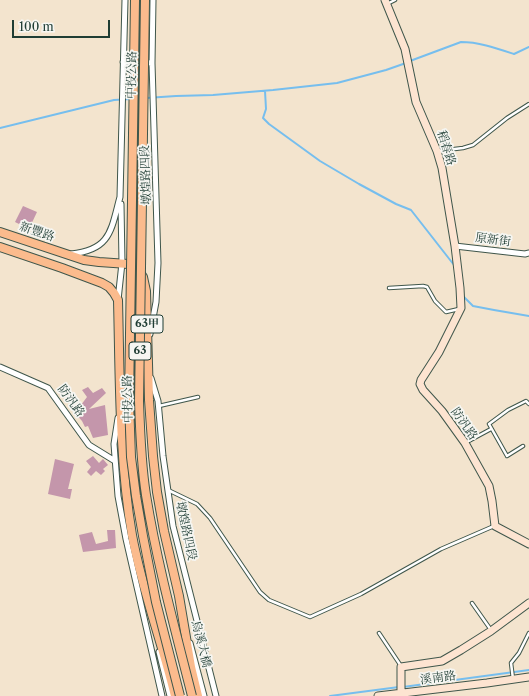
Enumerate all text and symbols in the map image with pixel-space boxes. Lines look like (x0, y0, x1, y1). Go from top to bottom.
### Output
scale bar (14, 12, 112, 38)
text: 100 m (19, 19, 54, 34)
street label: 中投公路 (124, 51, 140, 99)
street label: 稻春路 (434, 129, 458, 167)
street label: 墩煌路四段 (138, 145, 154, 205)
street label: 新豐路 (18, 219, 56, 245)
street label: 原新街 (474, 231, 512, 249)
road number: 63甲 (131, 315, 163, 333)
road number: 63 (129, 342, 151, 360)
street label: 中投公路 (120, 375, 136, 423)
street label: 防汎路 (55, 382, 87, 420)
street label: 防汎路 (448, 405, 480, 443)
street label: 墩煌路四段 (173, 500, 199, 562)
street label: 烏溪大橋 (188, 619, 214, 669)
street label: 溪南路 (419, 669, 457, 687)

